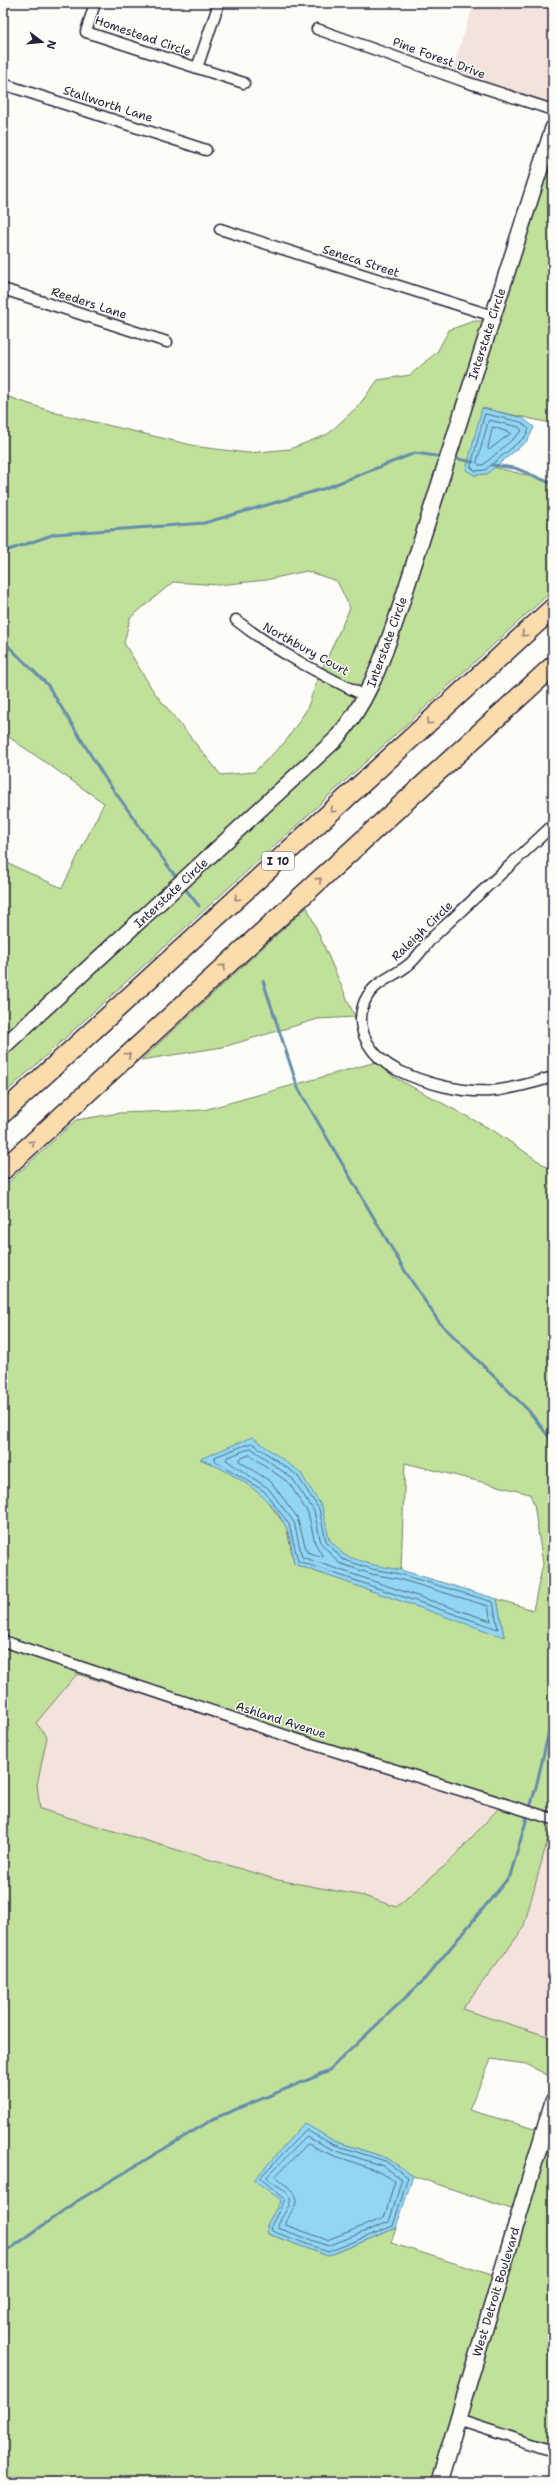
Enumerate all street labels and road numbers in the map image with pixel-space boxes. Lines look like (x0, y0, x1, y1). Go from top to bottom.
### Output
street label: Homestead Circle (93, 12, 193, 60)
street label: Pine Forest Drive (390, 34, 488, 82)
street label: Stallworth Lane (61, 82, 155, 126)
street label: Seneca Street (321, 241, 401, 281)
street label: Reeders Lane (49, 283, 129, 323)
street label: Interstate Circle (465, 286, 509, 382)
street label: Interstate Circle (363, 594, 411, 690)
street label: Northbury Court (260, 619, 352, 679)
road number: I 10 (262, 852, 294, 870)
street label: Interstate Circle (131, 854, 212, 931)
street label: Raleigh Circle (388, 898, 456, 964)
street label: Ashland Avenue (234, 1698, 328, 1742)
street label: West Detroit Boulevard (469, 2225, 523, 2359)

